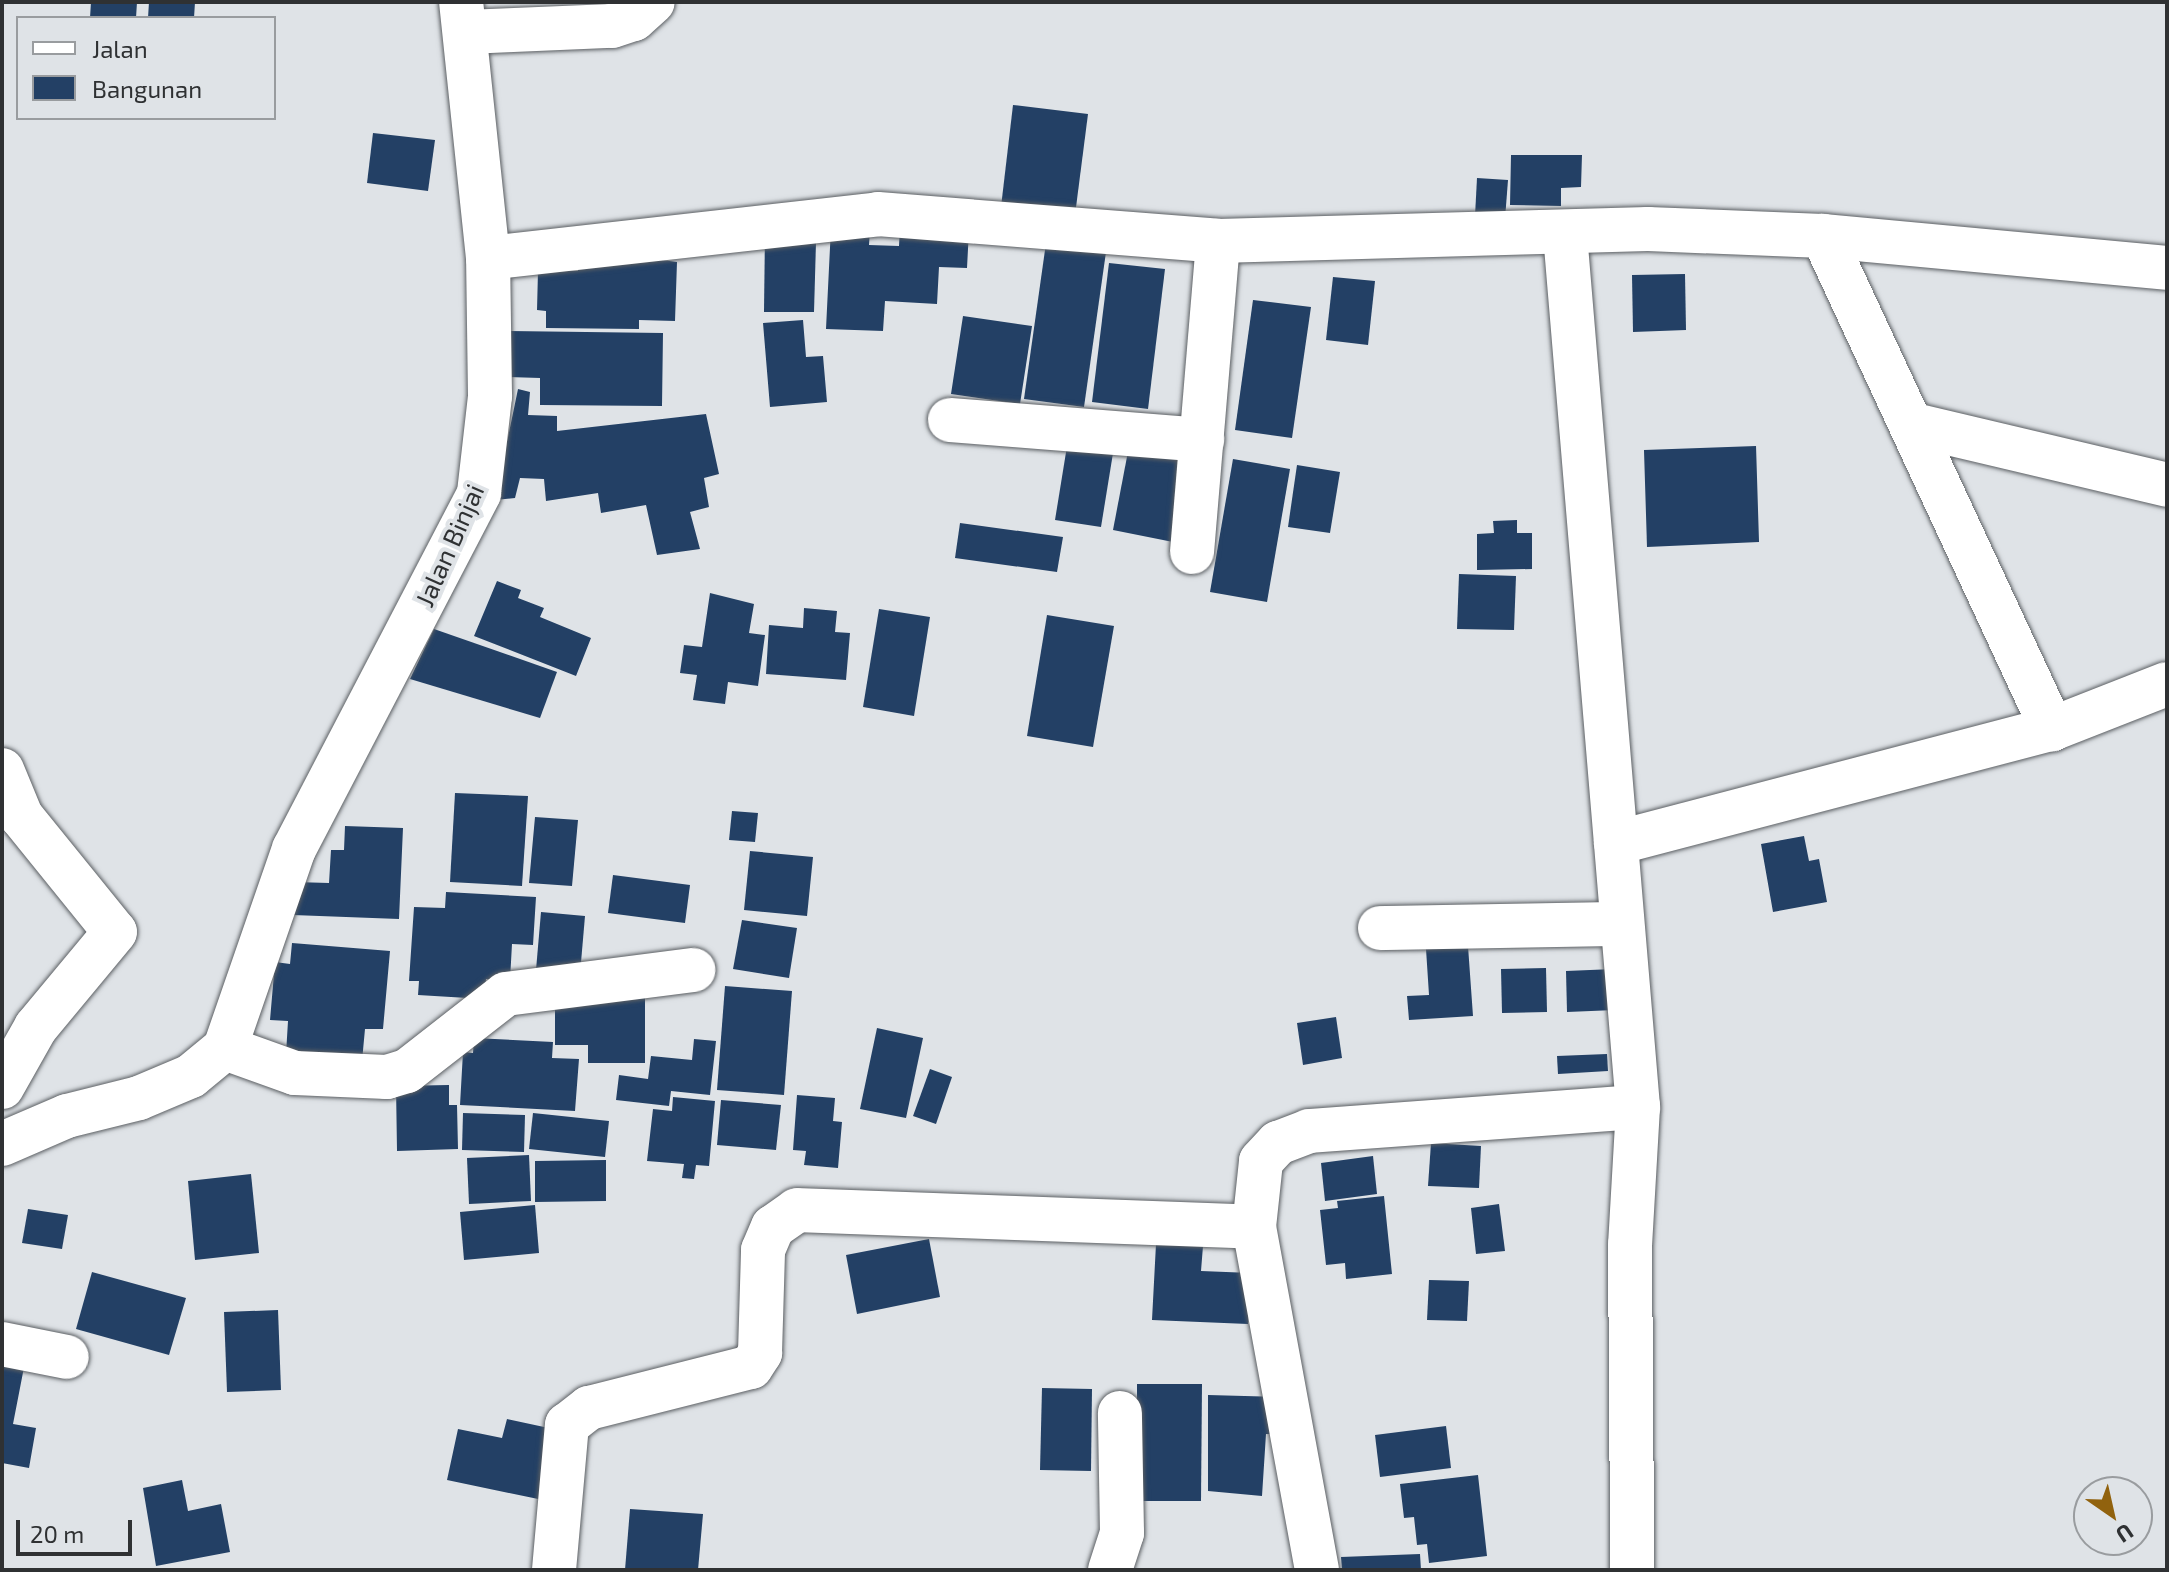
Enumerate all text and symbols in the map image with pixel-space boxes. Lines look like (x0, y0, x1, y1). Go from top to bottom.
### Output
legend (16, 16, 276, 120)
text: Jalan (92, 34, 148, 63)
text: Bangunan (92, 74, 202, 103)
street label: Jalan Binjai (408, 479, 490, 611)
north arrow (2073, 1476, 2153, 1556)
scale bar (20, 1504, 136, 1554)
text: 20 m (30, 1519, 84, 1548)
text: U (2112, 1519, 2139, 1549)

